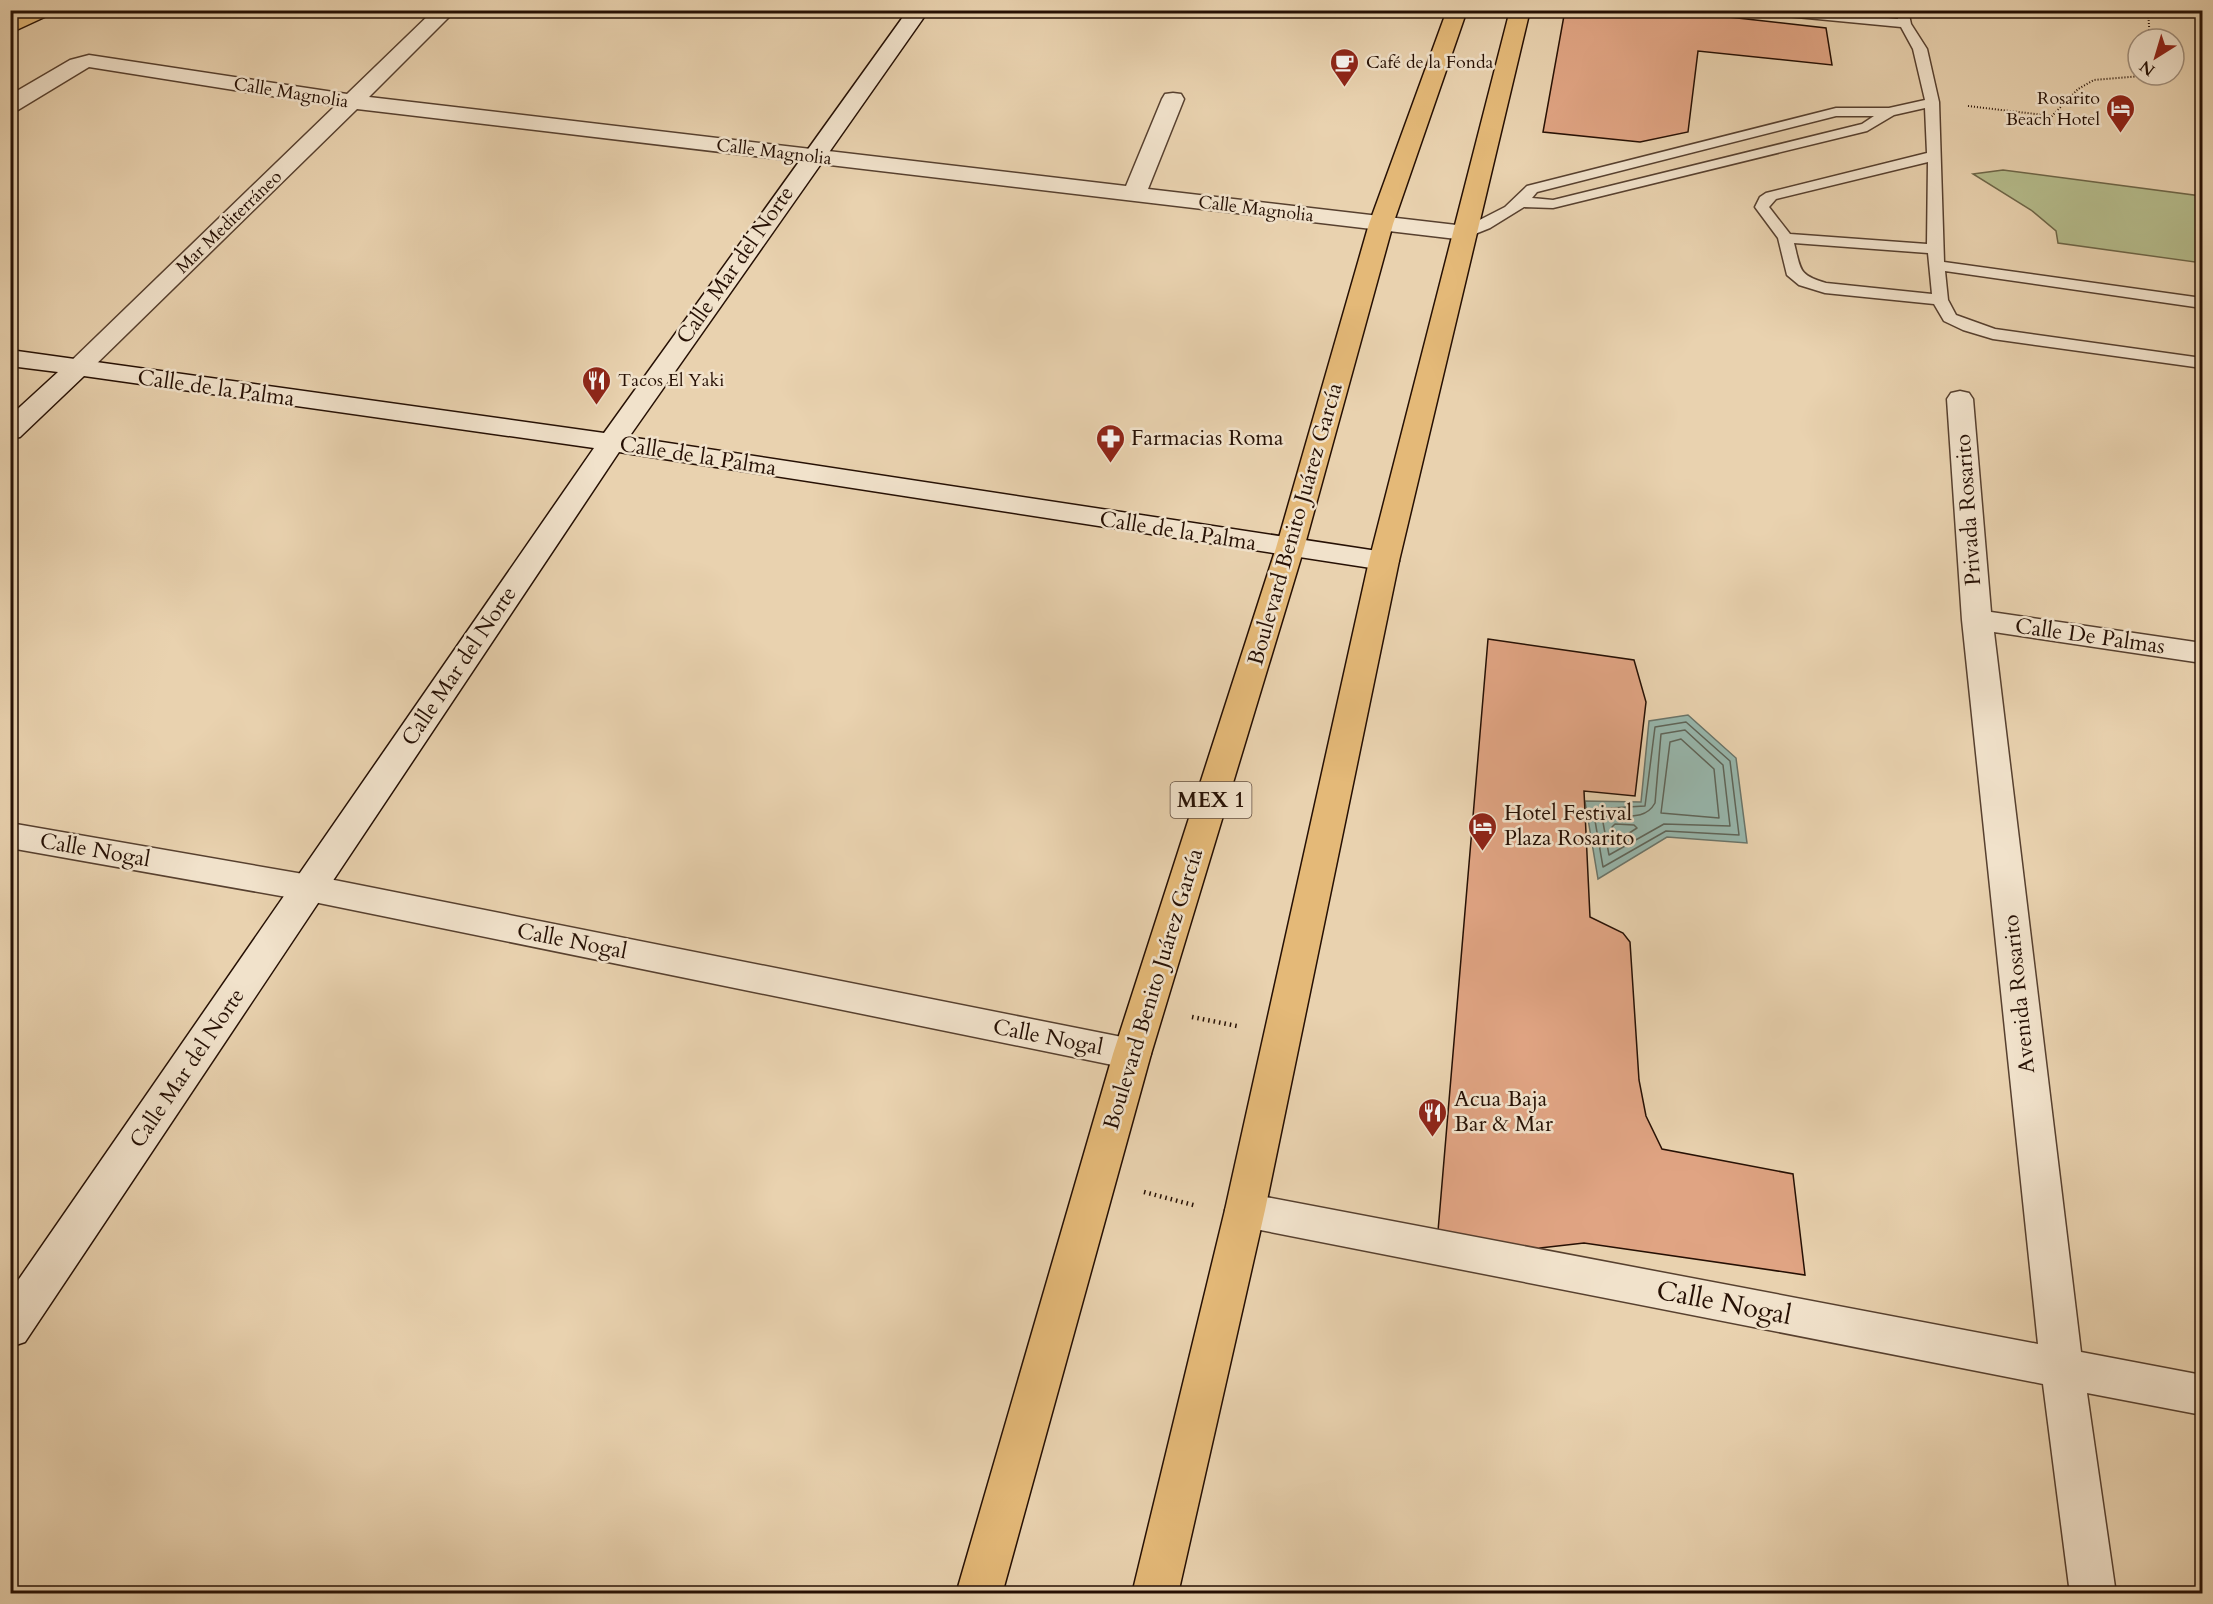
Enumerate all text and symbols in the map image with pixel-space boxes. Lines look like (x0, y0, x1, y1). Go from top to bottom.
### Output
north arrow (2126, 27, 2186, 87)
cafe icon: Café de la Fonda (1329, 46, 1361, 88)
place label: Café de la Fonda (1366, 50, 1494, 75)
text: N (2135, 55, 2160, 81)
street label: Calle Magnolia (232, 72, 350, 114)
place label: Rosarito Beach Hotel (2006, 86, 2100, 132)
hotel icon: Rosarito Beach Hotel (2105, 92, 2137, 134)
street label: Calle Magnolia (715, 133, 833, 171)
street label: Mar Mediterráneo (170, 165, 288, 279)
street label: Calle Mar del Norte (669, 180, 801, 350)
street label: Calle Magnolia (1197, 190, 1315, 228)
street label: Calle de la Palma (136, 362, 297, 414)
restaurant icon: Tacos El Yaki (581, 364, 613, 406)
place label: Tacos El Yaki (618, 368, 724, 393)
street label: Boulevard Benito Juárez García (1240, 379, 1350, 669)
pharmacy icon: Farmacias Roma (1094, 422, 1126, 464)
place label: Farmacias Roma (1131, 423, 1284, 453)
street label: Calle de la Palma (617, 429, 779, 483)
street label: Privada Rosarito (1948, 433, 1988, 587)
street label: Calle de la Palma (1097, 504, 1259, 558)
street label: Calle Mar del Norte (394, 580, 524, 752)
street label: Calle De Palmas (2013, 611, 2167, 661)
road number: MEX 1 (1170, 782, 1252, 818)
place label: Hotel Festival Plaza Rosarito (1504, 798, 1635, 853)
hotel icon: Hotel Festival Plaza Rosarito (1467, 810, 1499, 852)
street label: Calle Nogal (37, 826, 153, 875)
street label: Boulevard Benito Juárez García (1096, 844, 1210, 1133)
street label: Avenida Rosarito (1996, 913, 2042, 1075)
street label: Calle Nogal (514, 916, 630, 966)
street label: Calle Mar del Norte (122, 982, 252, 1154)
street label: Calle Nogal (990, 1012, 1106, 1062)
place label: Acua Baja Bar & Mar (1454, 1084, 1554, 1139)
restaurant icon: Acua Baja Bar & Mar (1417, 1096, 1449, 1138)
street label: Calle Nogal (1653, 1272, 1795, 1334)

